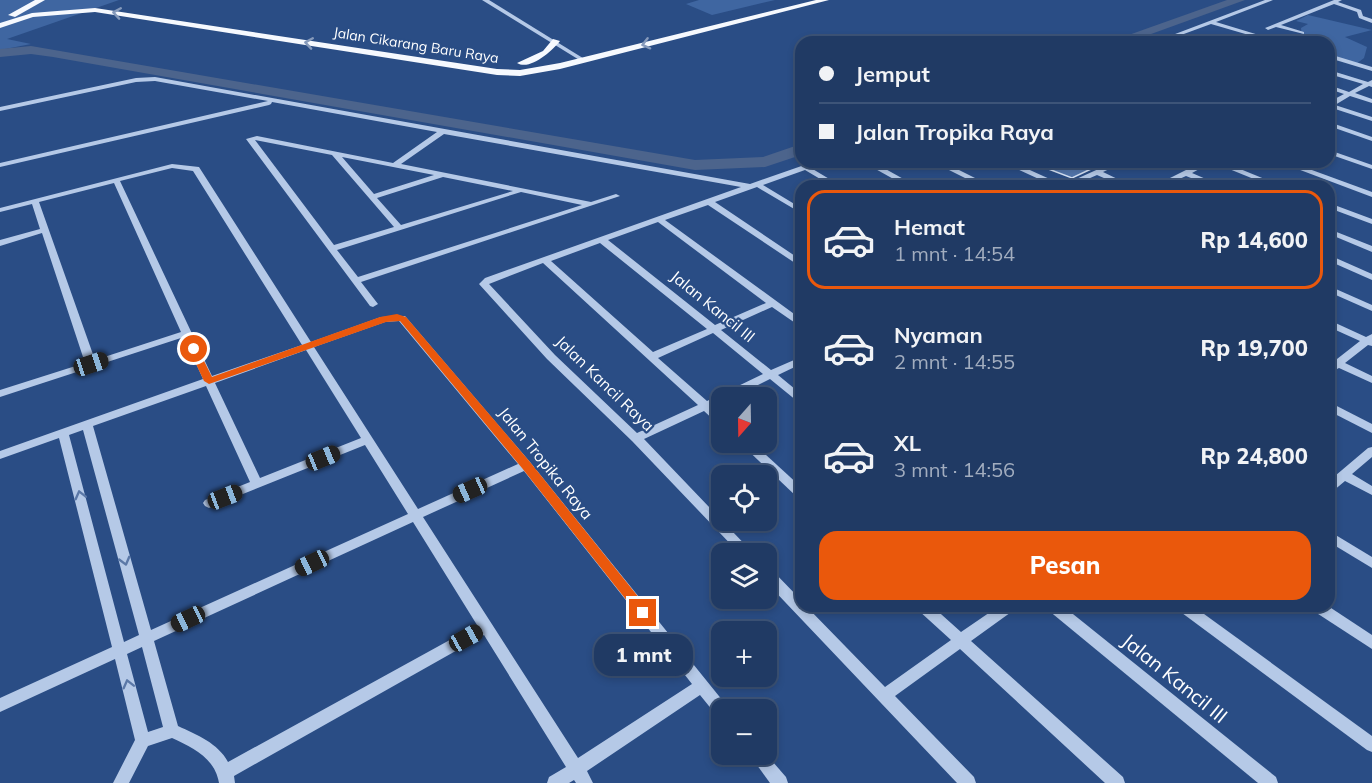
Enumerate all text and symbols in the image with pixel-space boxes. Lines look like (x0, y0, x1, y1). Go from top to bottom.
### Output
one-way arrow (112, 7, 122, 20)
street label: Jalan Cikarang Baru Raya (332, 23, 500, 67)
one-way arrow (305, 37, 314, 49)
one-way arrow (641, 37, 651, 50)
text: Jemput (855, 60, 930, 88)
text: Jalan Tropika Raya (855, 118, 1054, 146)
icon: car (822, 213, 876, 267)
text: Hemat (894, 213, 965, 241)
text: Rp 14,600 (1201, 226, 1308, 254)
text: 1 mnt · 14:54 (894, 241, 1015, 266)
street label: Jalan Kancil III (667, 266, 759, 346)
icon: car (822, 321, 876, 375)
text: Nyaman (894, 321, 983, 349)
street label: Jalan Kancil Raya (552, 331, 658, 435)
text: Rp 19,700 (1201, 334, 1308, 362)
route start (180, 335, 207, 362)
text: 2 mnt · 14:55 (894, 349, 1015, 374)
car (71, 350, 111, 378)
north arrow (711, 387, 777, 453)
map controls (711, 387, 777, 765)
street label: Jalan Tropika Raya (495, 403, 597, 523)
icon: car (822, 429, 876, 483)
text: XL (894, 429, 921, 457)
text: Rp 24,800 (1201, 442, 1308, 470)
car (303, 443, 343, 473)
text: 3 mnt · 14:56 (894, 457, 1015, 482)
button: locate (711, 465, 777, 531)
car (450, 474, 490, 506)
car (205, 482, 245, 512)
one-way arrow (74, 490, 87, 500)
button: Pesan (819, 531, 1311, 600)
button: layers (711, 543, 777, 609)
car (292, 547, 332, 579)
one-way arrow (118, 556, 130, 566)
route end (629, 599, 656, 626)
car (168, 603, 208, 635)
car (446, 621, 486, 655)
button: + (711, 621, 777, 687)
street label: Jalan Kancil III (1117, 628, 1233, 728)
callout: 1 mnt (594, 634, 692, 676)
text: 1 mnt (615, 642, 672, 667)
one-way arrow (123, 679, 136, 689)
button: − (711, 699, 777, 765)

